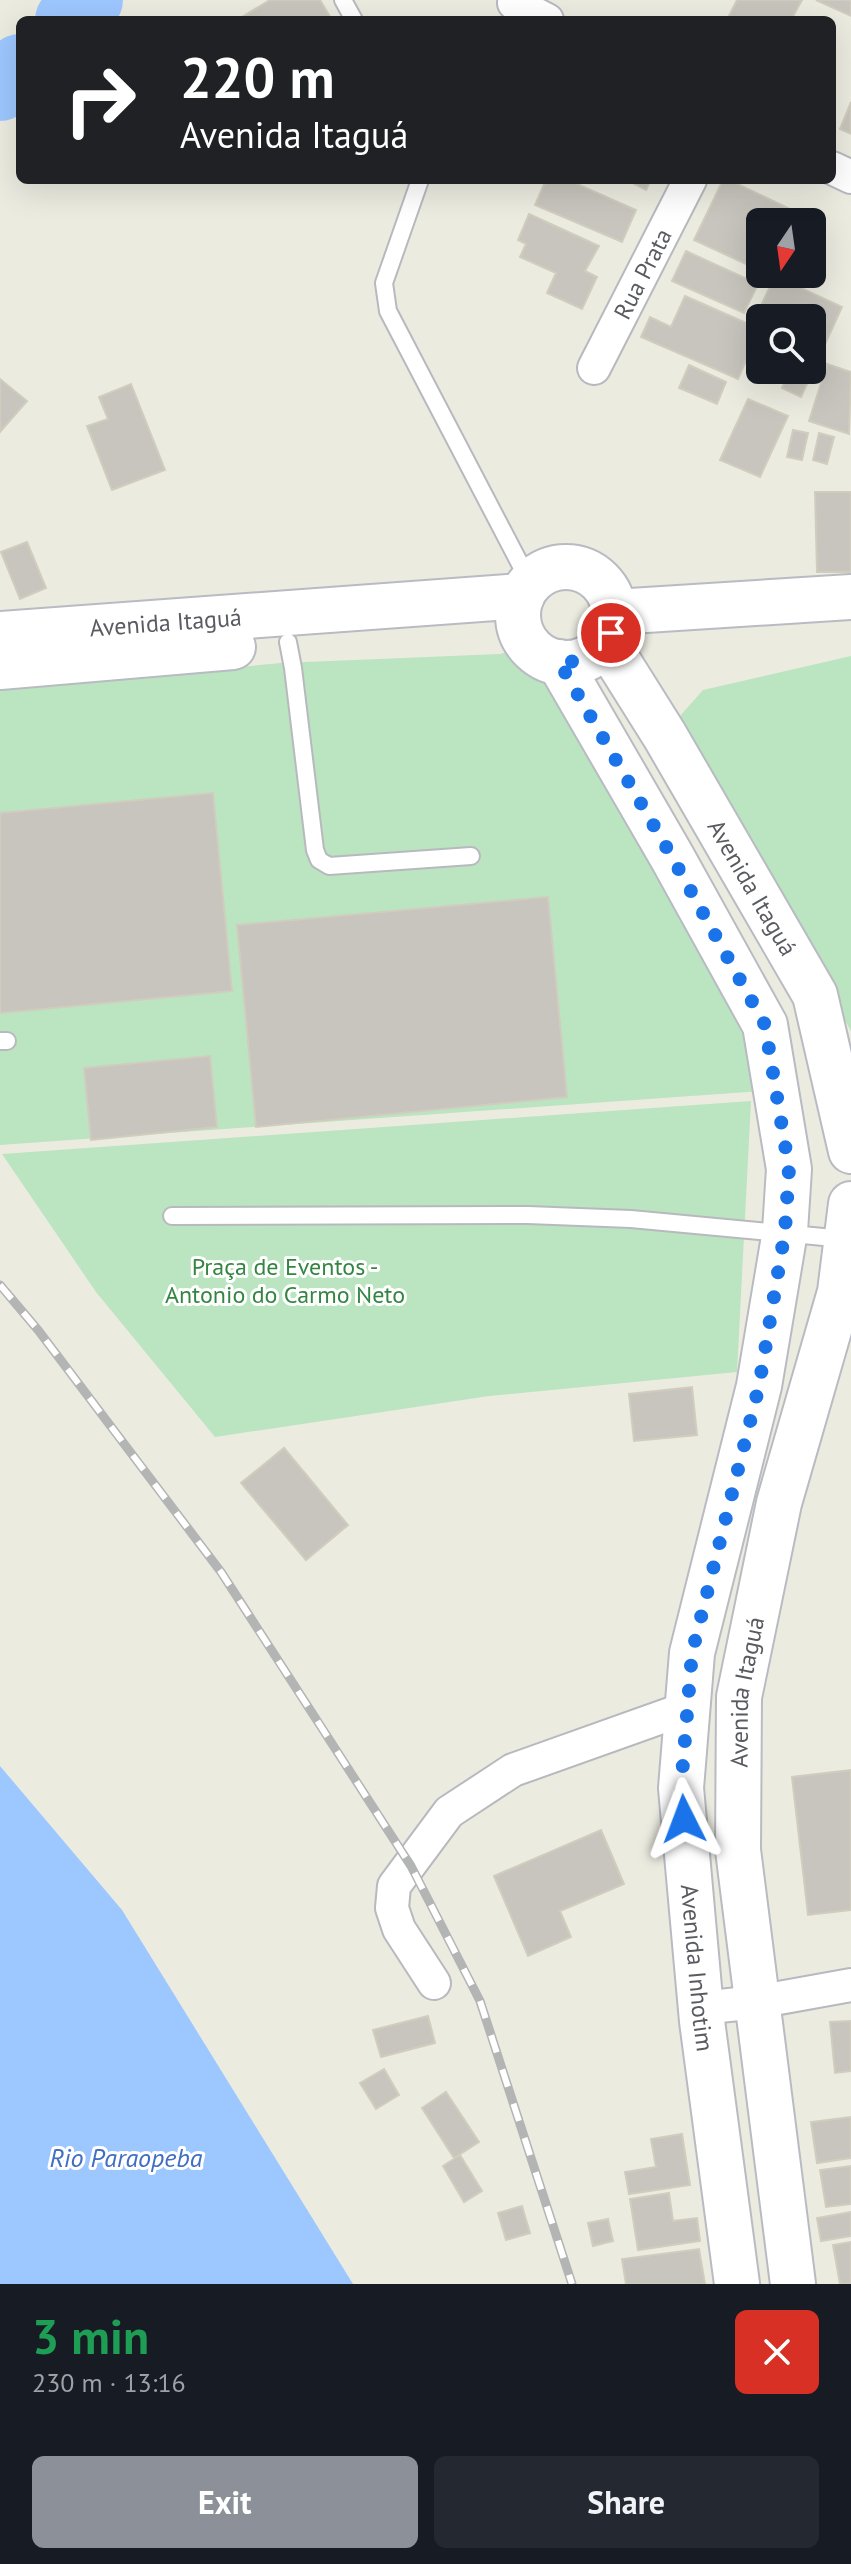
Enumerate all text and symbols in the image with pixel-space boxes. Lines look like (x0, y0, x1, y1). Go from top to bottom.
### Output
text: 220 m (180, 41, 335, 113)
icon: right (48, 48, 152, 152)
text: Avenida Itaguá (180, 111, 408, 158)
north arrow (746, 208, 826, 288)
map controls (746, 208, 826, 384)
street label: Rua Prata (606, 223, 678, 324)
button: search (746, 304, 826, 384)
pin (577, 599, 645, 667)
street label: Avenida Itaguá (88, 601, 243, 643)
icon: arrive (589, 611, 633, 655)
street label: Avenida Itaguá (701, 814, 804, 961)
park label: Praça de Eventos - Antonio do Carmo Neto (165, 1251, 405, 1310)
street label: Avenida Itaguá (723, 1614, 771, 1768)
position arrow (642, 1777, 726, 1861)
street label: Avenida Inhotim (674, 1883, 721, 2053)
water label: Rio Paraopeba (49, 2141, 203, 2174)
text: 3 min (32, 2305, 149, 2367)
button: close (735, 2310, 819, 2394)
text: 230 m · 13:16 (32, 2366, 186, 2399)
button: Exit (32, 2456, 418, 2548)
button: Share (434, 2456, 819, 2548)

